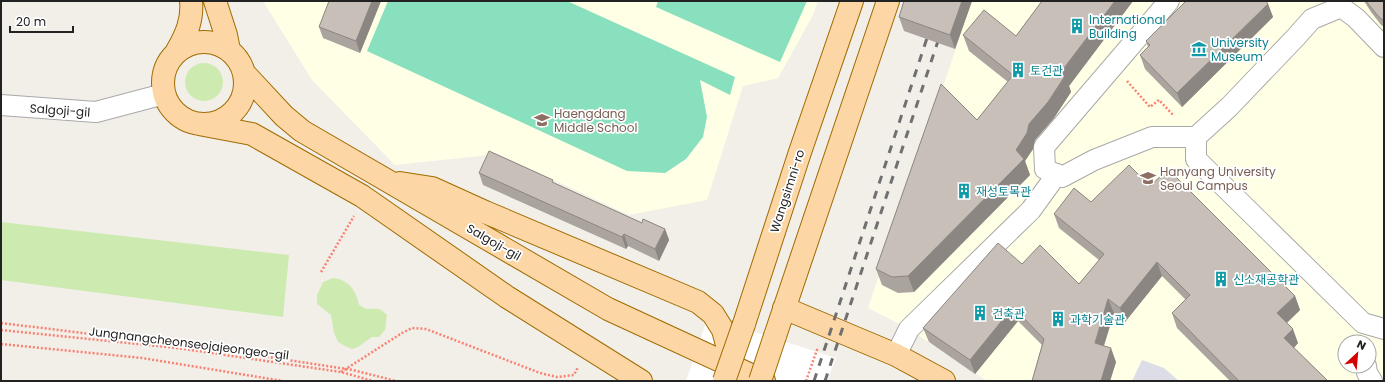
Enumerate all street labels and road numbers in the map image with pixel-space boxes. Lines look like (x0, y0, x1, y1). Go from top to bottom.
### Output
street label: Salgoji-gil (29, 99, 91, 121)
street label: Wangsimni-ro (766, 147, 809, 235)
street label: Salgoji-gil (464, 220, 524, 264)
street label: Jungnangcheonseojajeongeo-gil (88, 322, 290, 364)

